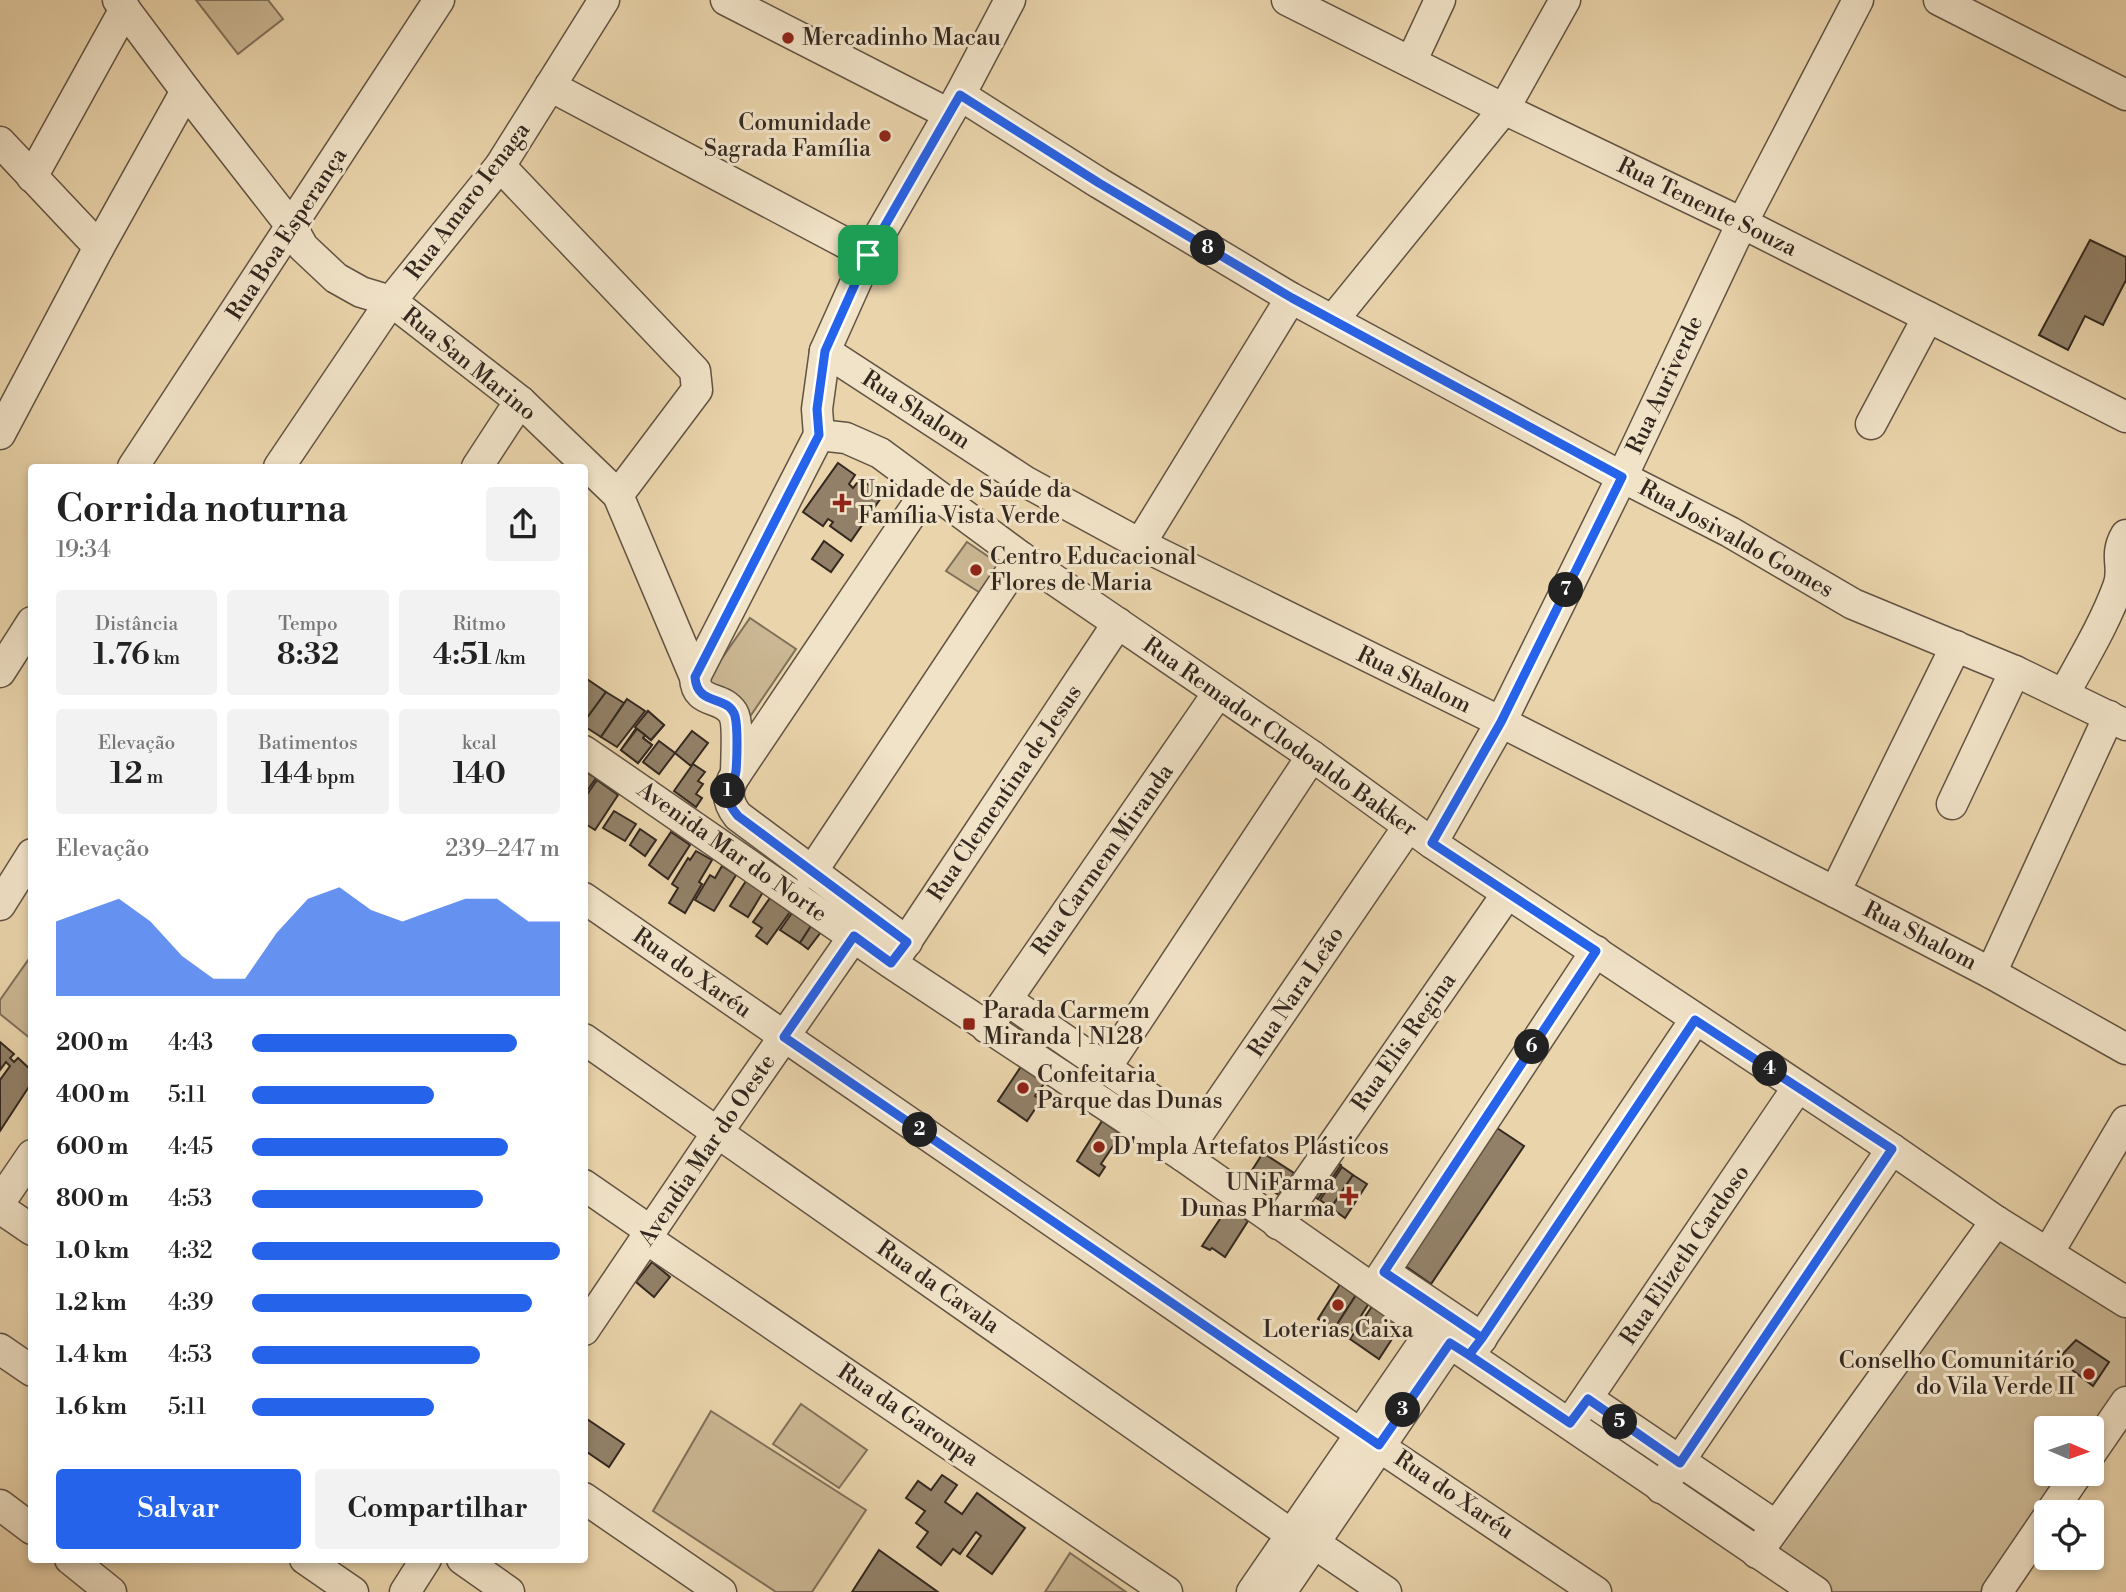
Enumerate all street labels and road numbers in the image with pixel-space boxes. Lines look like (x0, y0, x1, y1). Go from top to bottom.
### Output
street label: Rua Amaro Ienaga (400, 117, 536, 285)
street label: Rua Boa Esperança (221, 142, 353, 326)
street label: Rua Tenente Souza (1613, 151, 1802, 263)
street label: Rua San Marino (396, 301, 542, 427)
street label: Rua Auriverde (1621, 311, 1709, 459)
street label: Rua Shalom (856, 365, 976, 455)
street label: Rua Josivaldo Gomes (1634, 474, 1838, 604)
street label: Rua Remador Clodoaldo Bakker (1137, 631, 1423, 843)
street label: Rua Shalom (1352, 640, 1476, 720)
street label: Rua Clementina de Jesus (922, 679, 1088, 907)
street label: Rua Carmem Miranda (1026, 758, 1180, 961)
street label: Avenida Mar do Norte (631, 775, 832, 928)
street label: Rua Shalom (1858, 895, 1982, 977)
street label: Rua Nara Leão (1242, 921, 1350, 1063)
street label: Rua do Xaréu (627, 922, 757, 1024)
street label: Rua Elis Regina (1346, 967, 1462, 1117)
street label: Avendia Mar do Oeste (632, 1049, 781, 1252)
street label: Rua Elizeth Cardoso (1614, 1160, 1756, 1350)
street label: Rua da Cavala (871, 1234, 1005, 1340)
street label: Rua da Garoupa (832, 1358, 984, 1473)
street label: Rua do Xaréu (1389, 1445, 1519, 1545)

